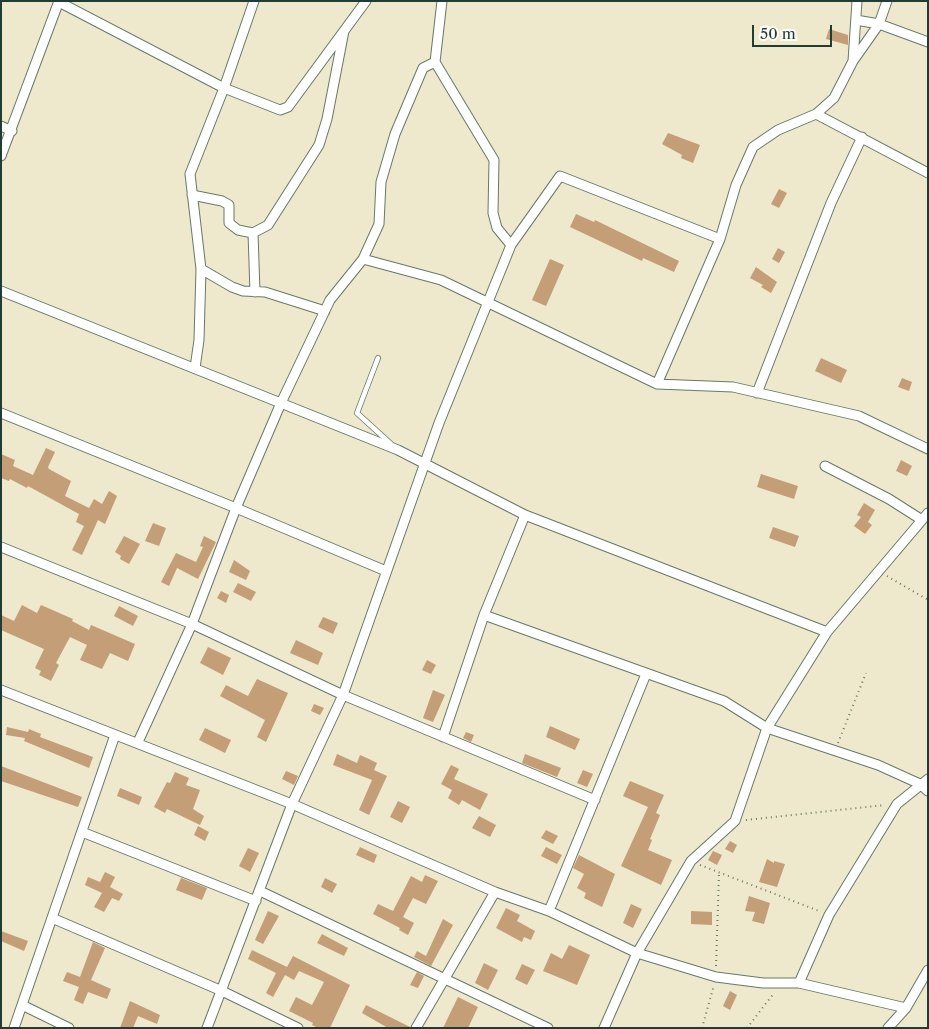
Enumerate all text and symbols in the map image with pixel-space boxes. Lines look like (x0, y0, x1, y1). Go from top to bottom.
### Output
scale bar (754, 15, 834, 47)
text: 50 m (760, 24, 796, 43)

